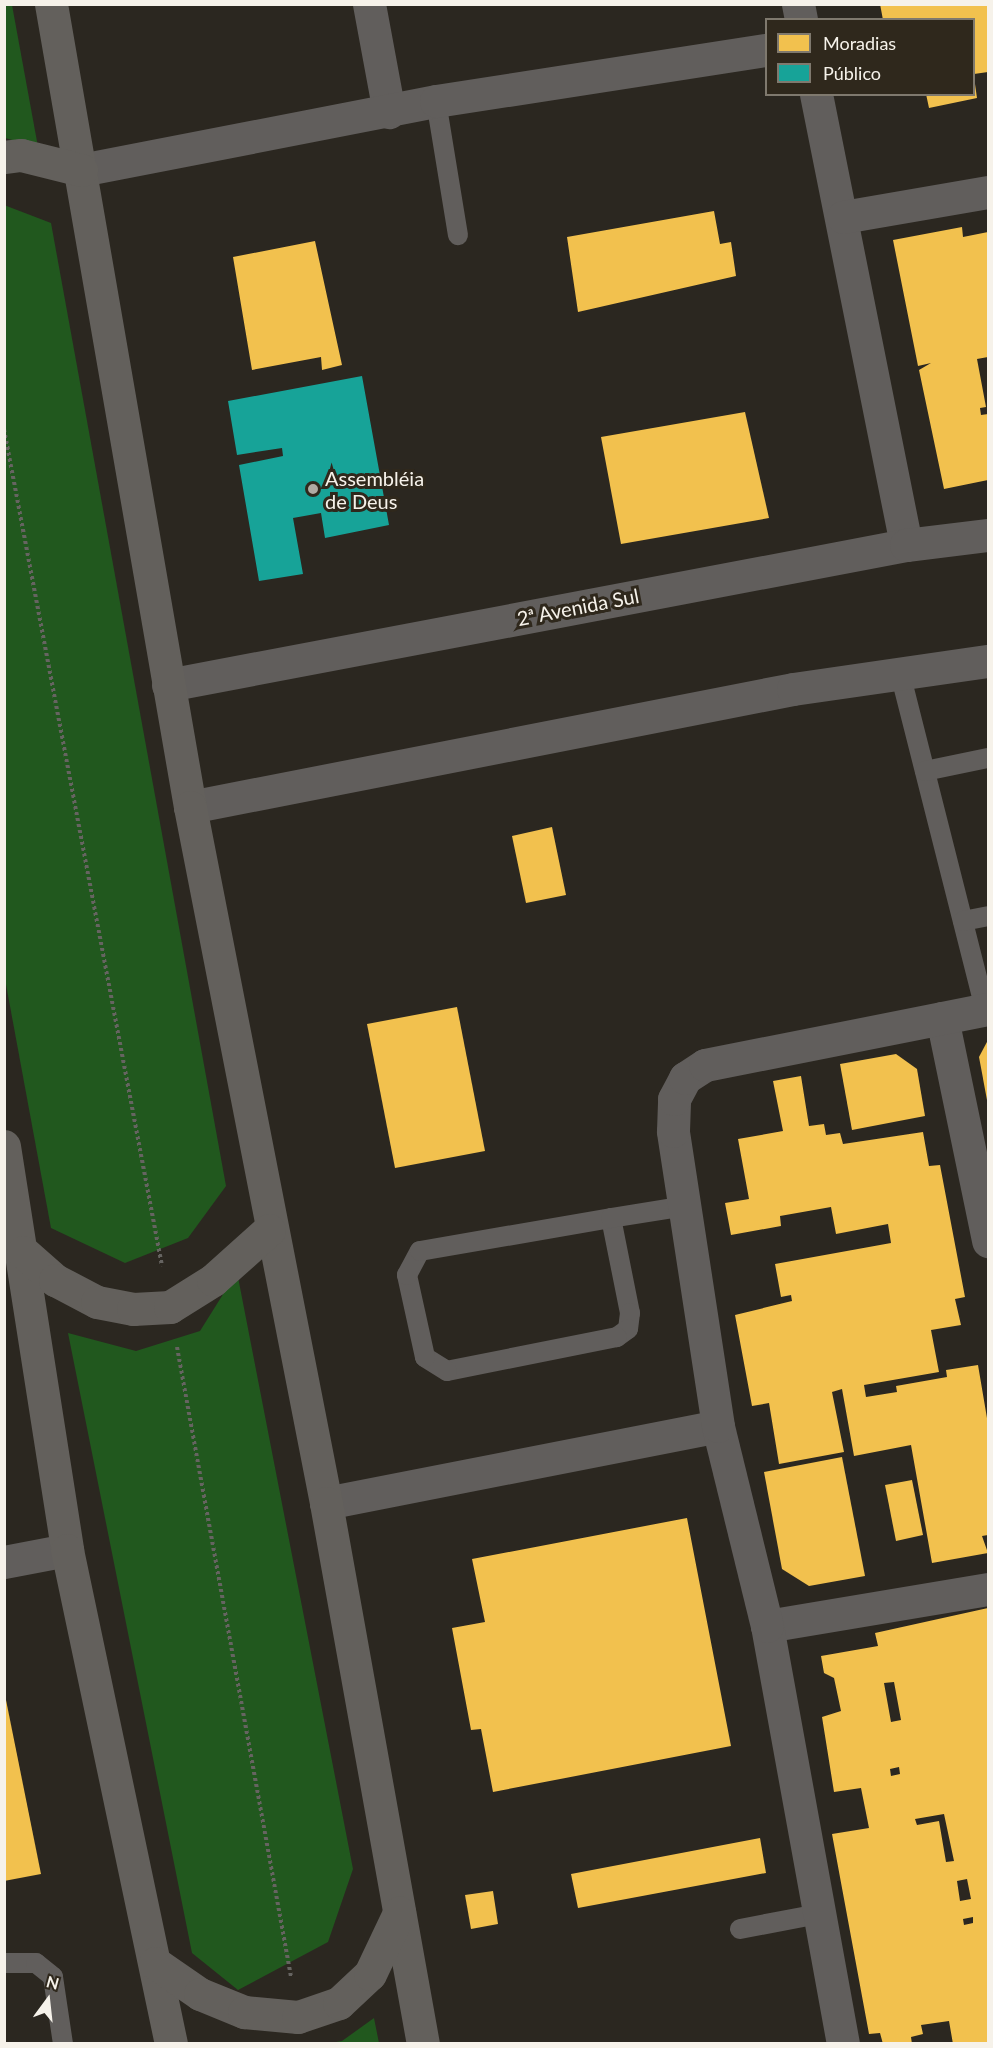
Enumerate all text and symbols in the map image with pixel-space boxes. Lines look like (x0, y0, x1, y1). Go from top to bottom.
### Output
legend (765, 18, 975, 96)
text: Moradias (823, 32, 896, 54)
text: Público (823, 62, 881, 84)
place label: Assembléia de Deus (325, 466, 424, 513)
marker: Assembléia de Deus (306, 482, 320, 496)
street label: 2ᵃ Avenida Sul (515, 583, 641, 631)
north arrow (18, 1970, 78, 2030)
text: N (44, 1971, 61, 1993)

